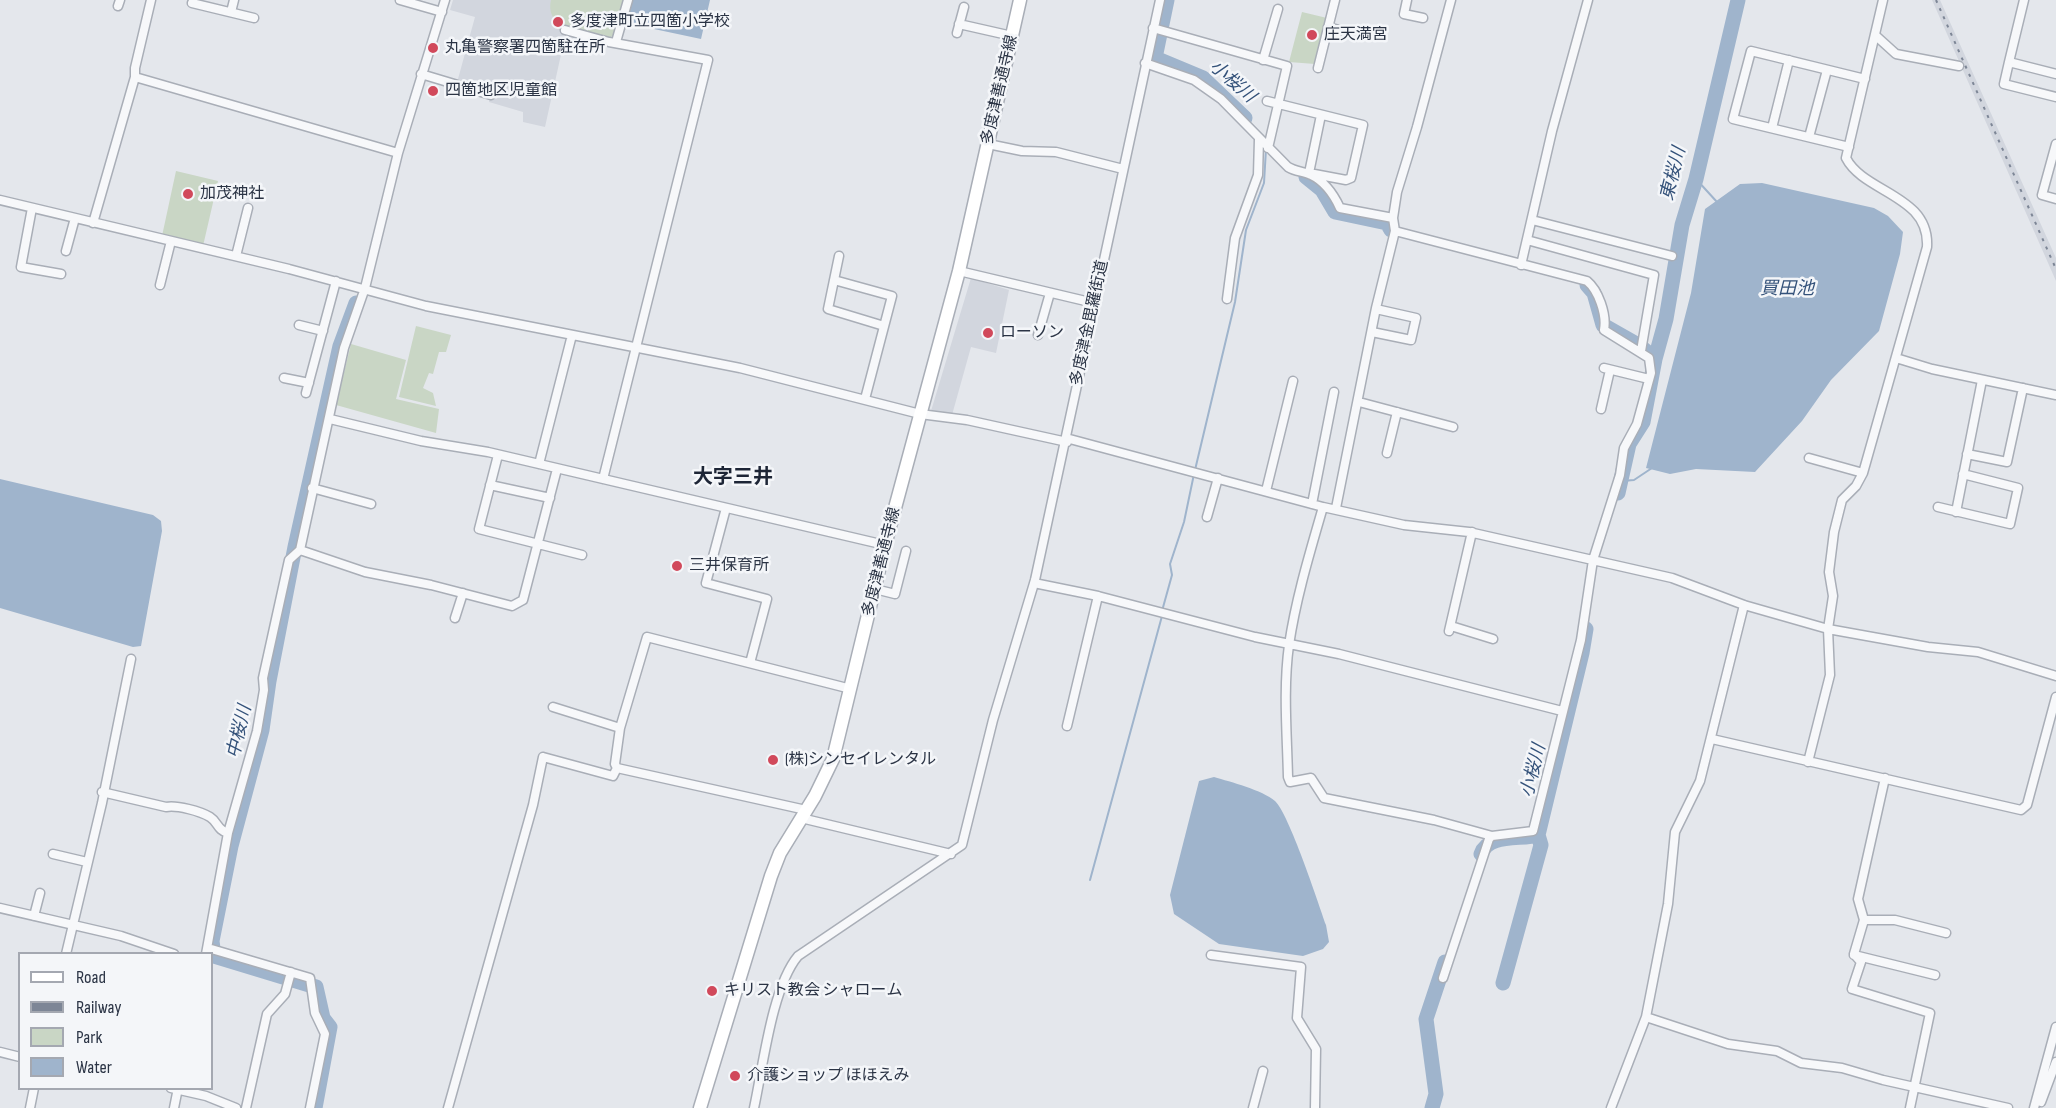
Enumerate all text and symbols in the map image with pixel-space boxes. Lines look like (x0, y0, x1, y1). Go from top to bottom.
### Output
place label: 多度津町立四箇小学校 (570, 12, 730, 32)
marker: 多度津町立四箇小学校 (551, 15, 565, 29)
place label: 庄天満宮 (1324, 25, 1388, 45)
marker: 庄天満宮 (1305, 28, 1319, 42)
street label: 多度津善通寺線 (978, 33, 1022, 147)
place label: 丸亀警察署四箇駐在所 (445, 38, 605, 58)
marker: 丸亀警察署四箇駐在所 (426, 41, 440, 55)
water label: 小桜川 (1205, 56, 1259, 108)
place label: 四箇地区児童館 (445, 81, 557, 101)
marker: 四箇地区児童館 (426, 84, 440, 98)
water label: 東桜川 (1657, 145, 1691, 203)
place label: 加茂神社 (200, 184, 264, 204)
marker: 加茂神社 (181, 187, 195, 201)
street label: 多度津金毘羅街道 (1067, 258, 1113, 388)
water label: 買田池 (1760, 278, 1814, 300)
place label: ローソン (1000, 323, 1064, 343)
marker: ローソン (981, 326, 995, 340)
district label: 大字三井 (693, 466, 773, 490)
street label: 多度津善通寺線 (859, 505, 905, 619)
place label: 三井保育所 (689, 556, 769, 576)
marker: 三井保育所 (670, 559, 684, 573)
water label: 中桜川 (223, 703, 257, 761)
water label: 小桜川 (1517, 742, 1551, 800)
place label: (株)シンセイレンタル (785, 750, 936, 770)
marker: (株)シンセイレンタル (766, 753, 780, 767)
legend (18, 952, 213, 1090)
text: Road (76, 967, 106, 988)
place label: キリスト教会 シャローム (724, 981, 903, 1001)
marker: キリスト教会 シャローム (705, 984, 719, 998)
text: Railway (76, 997, 121, 1018)
text: Park (76, 1027, 102, 1048)
text: Water (76, 1057, 112, 1078)
place label: 介護ショップ ほほえみ (747, 1066, 910, 1086)
marker: 介護ショップ ほほえみ (728, 1069, 742, 1083)

